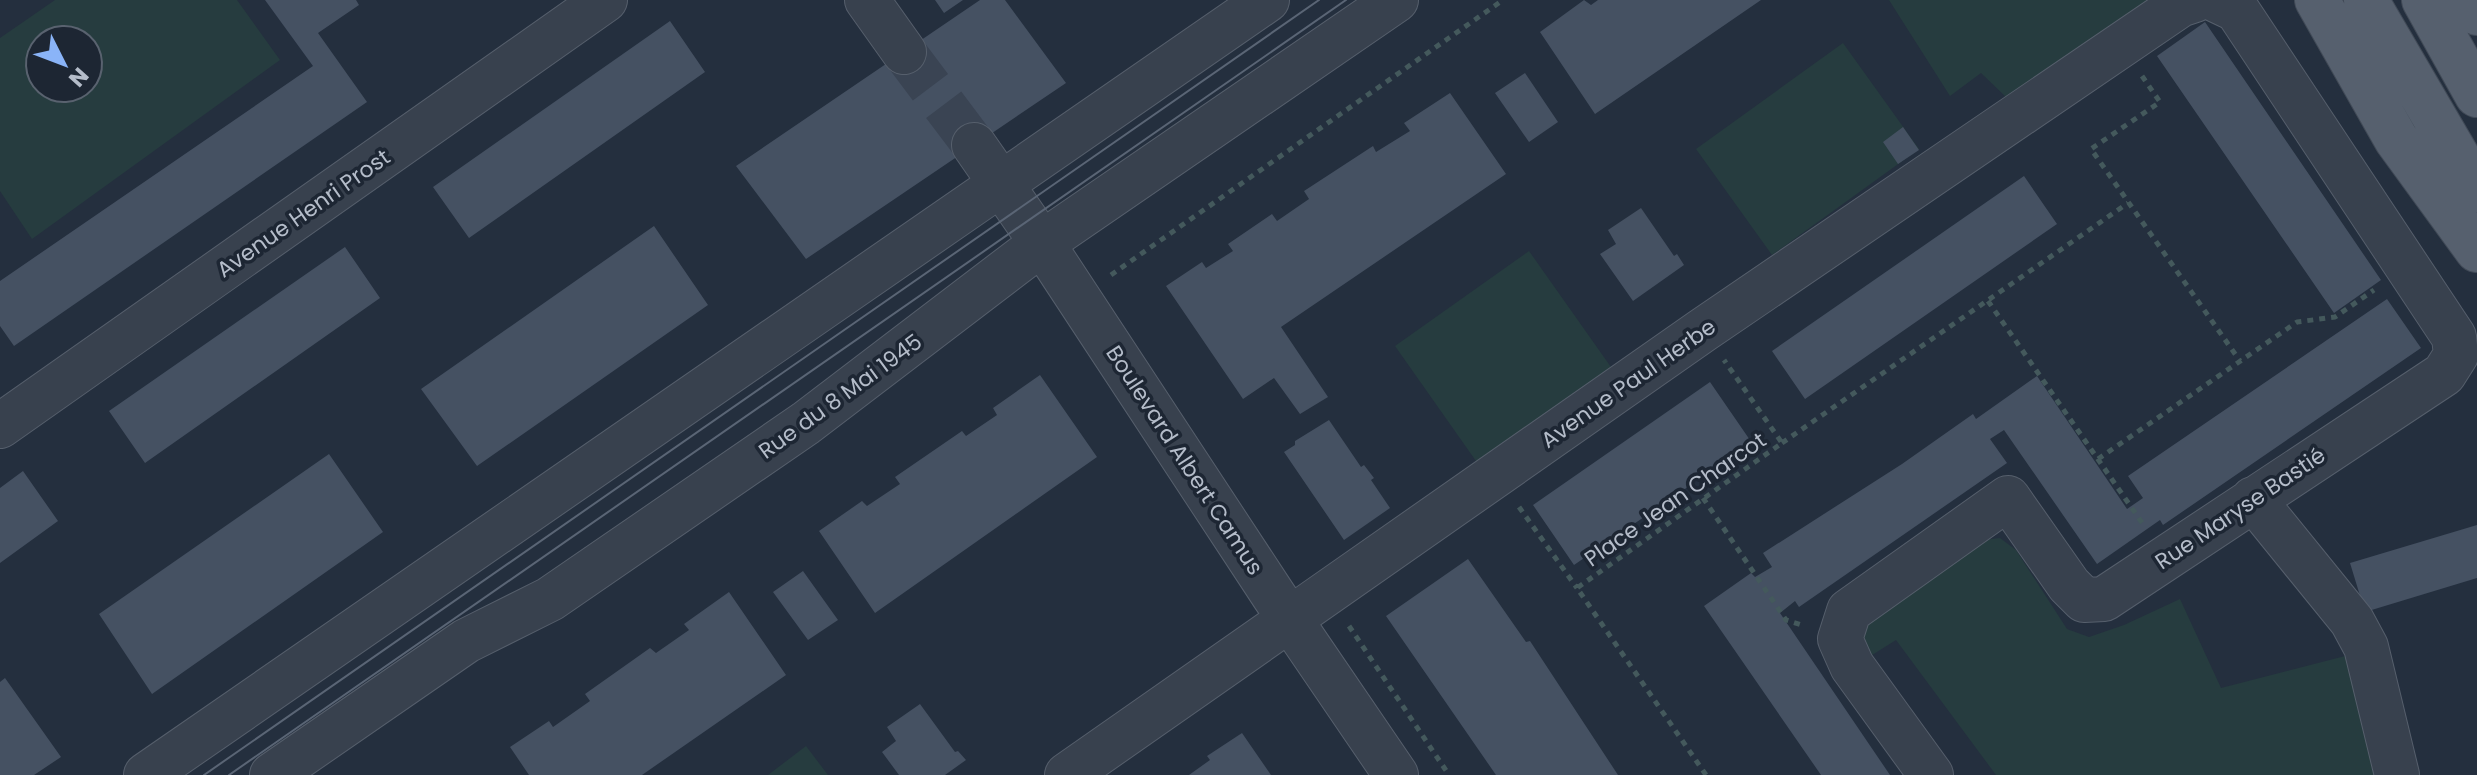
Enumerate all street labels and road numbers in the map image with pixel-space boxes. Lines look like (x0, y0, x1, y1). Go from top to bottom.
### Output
street label: Avenue Henri Prost (210, 142, 396, 285)
street label: Avenue Paul Herbe (1535, 311, 1722, 455)
street label: Rue du 8 Mai 1945 (752, 326, 928, 466)
street label: Boulevard Albert Camus (1099, 340, 1271, 581)
street label: Place Jean Charcot (1578, 425, 1772, 574)
street label: Rue Maryse Bastié (2149, 440, 2332, 577)

